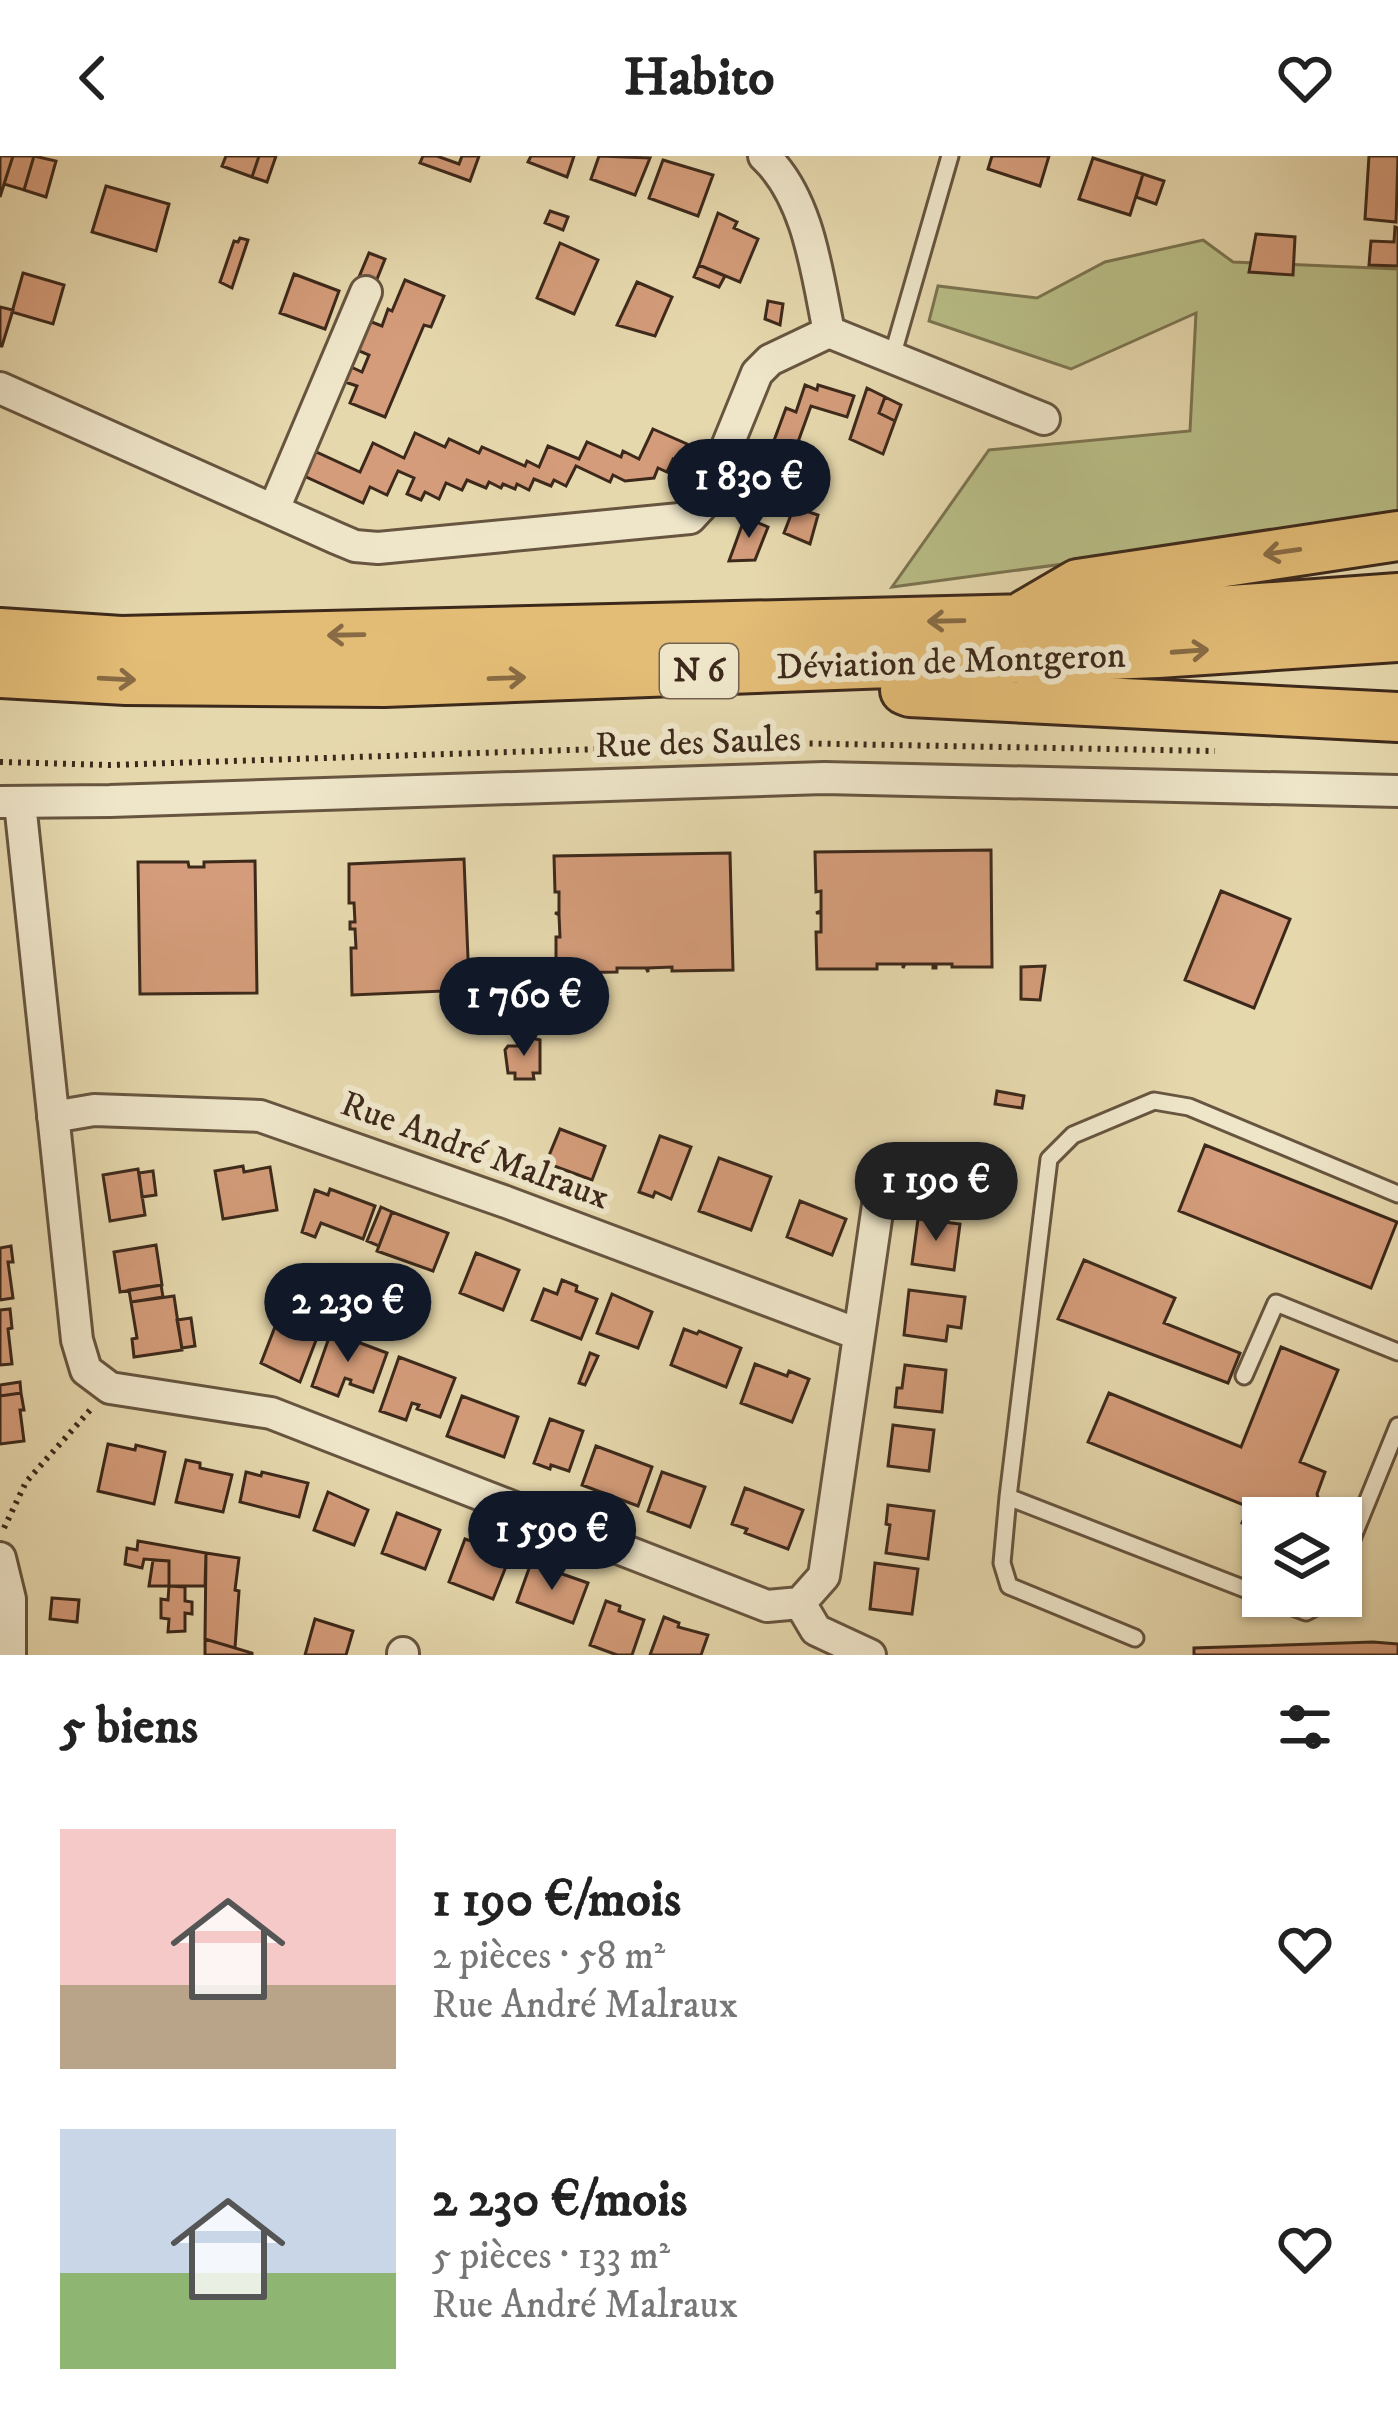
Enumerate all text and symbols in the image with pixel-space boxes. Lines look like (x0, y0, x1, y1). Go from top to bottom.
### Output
icon: back (60, 45, 126, 111)
text: Habito (624, 45, 774, 112)
icon: heart (1272, 45, 1338, 111)
pin: 1 830 € (638, 439, 860, 541)
text: 1 830 € (695, 453, 803, 502)
one-way arrow (1263, 541, 1302, 564)
one-way arrow (927, 609, 966, 632)
one-way arrow (327, 624, 366, 647)
street label: Déviation de Montgeron (775, 633, 1127, 691)
one-way arrow (1170, 640, 1209, 663)
road number: N 6 (660, 644, 738, 698)
one-way arrow (487, 666, 526, 689)
one-way arrow (97, 668, 136, 691)
street label: Rue des Saules (594, 717, 802, 769)
pin: 1 760 € (413, 957, 635, 1059)
text: 1 760 € (466, 971, 582, 1020)
street label: Rue André Malraux (335, 1082, 616, 1221)
pin: 1 190 € (825, 1142, 1047, 1244)
text: 1 190 € (882, 1156, 990, 1205)
pin: 2 230 € (237, 1263, 459, 1365)
text: 2 230 € (291, 1277, 405, 1326)
pin: 1 590 € (441, 1491, 663, 1593)
map controls (1242, 1497, 1362, 1617)
button: layers (1242, 1497, 1362, 1617)
text: 1 590 € (495, 1505, 609, 1554)
icon: filters (1272, 1694, 1338, 1760)
text: 5 biens (60, 1695, 198, 1759)
text: 1 190 €/mois (432, 1868, 681, 1932)
icon: home (156, 1877, 300, 2021)
icon: heart (1272, 1916, 1338, 1982)
text: 2 pièces · 58 m² (432, 1932, 665, 1981)
text: Rue André Malraux (432, 1981, 738, 2030)
text: 2 230 €/mois (432, 2168, 687, 2232)
icon: home (156, 2177, 300, 2321)
icon: heart (1272, 2216, 1338, 2282)
text: 5 pièces · 133 m² (432, 2232, 670, 2281)
text: Rue André Malraux (432, 2281, 738, 2330)

